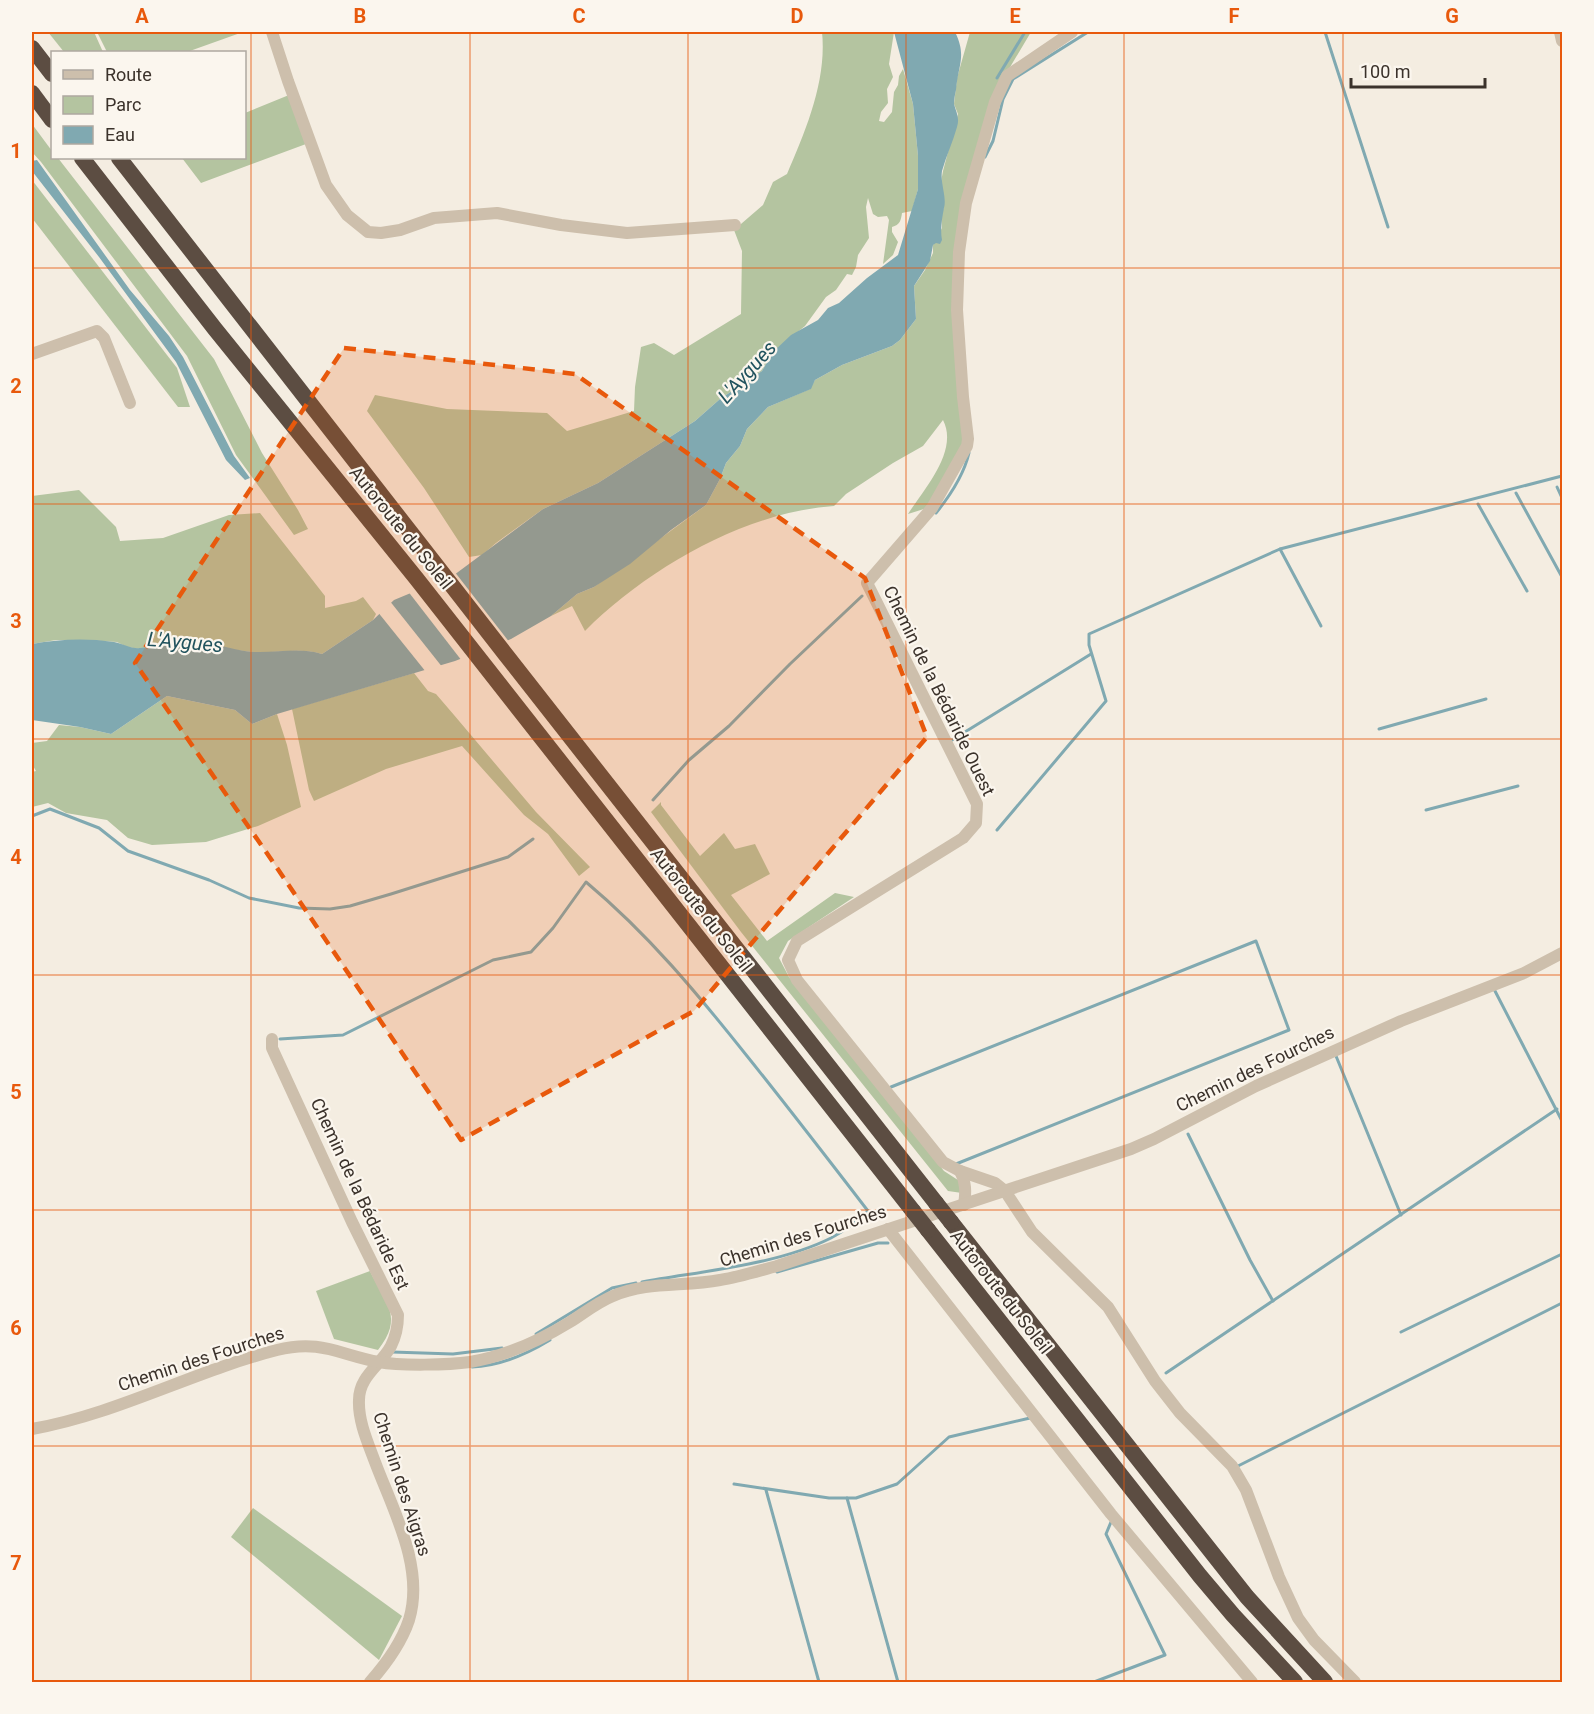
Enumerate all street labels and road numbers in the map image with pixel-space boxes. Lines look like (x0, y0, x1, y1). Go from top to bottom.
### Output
street label: Autoroute du Soleil (345, 462, 457, 593)
street label: Chemin de la Bédaride Ouest (879, 582, 1000, 799)
street label: Autoroute du Soleil (646, 843, 756, 976)
street label: Chemin des Fourches (1172, 1021, 1337, 1116)
street label: Chemin de la Bédaride Est (307, 1095, 414, 1293)
street label: Chemin des Fourches (717, 1200, 889, 1271)
street label: Autoroute du Soleil (946, 1225, 1056, 1358)
street label: Chemin des Fourches (115, 1322, 286, 1395)
street label: Chemin des Aigras (369, 1409, 436, 1559)

